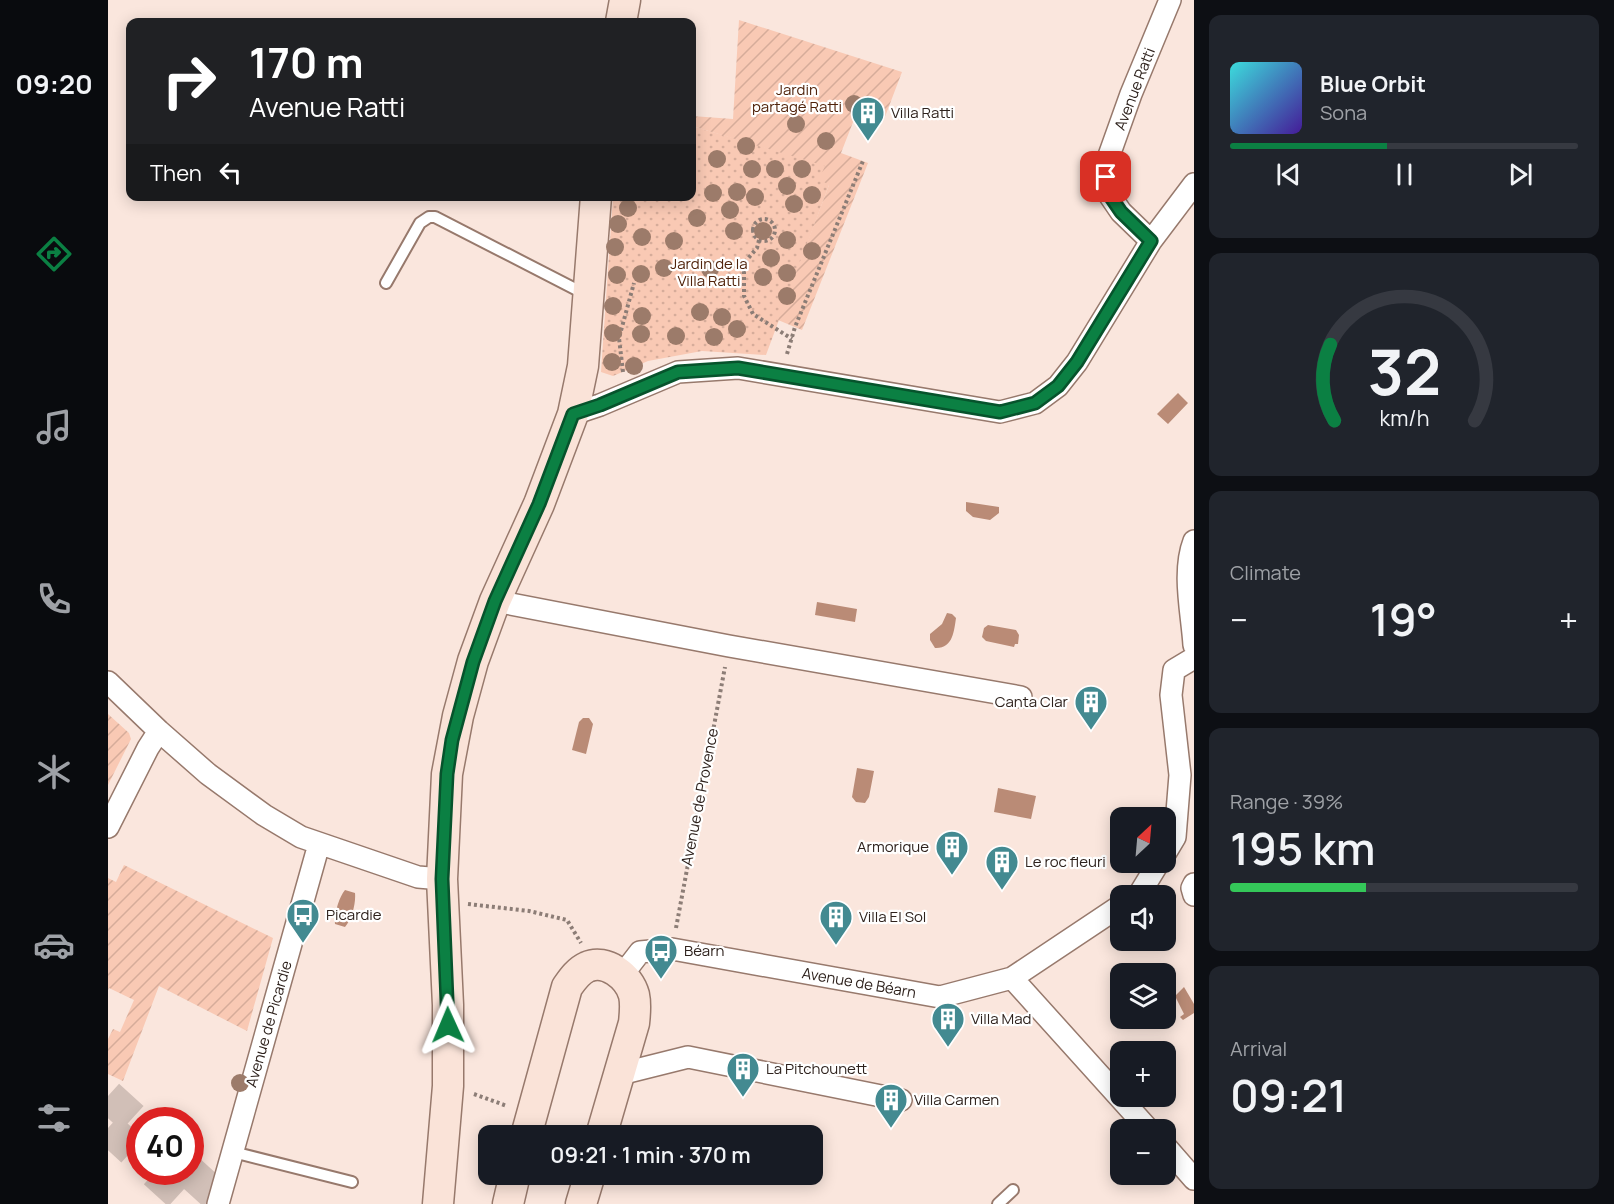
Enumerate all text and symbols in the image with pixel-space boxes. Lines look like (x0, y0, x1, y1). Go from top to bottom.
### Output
text: 170 m (249, 33, 364, 91)
icon: right (150, 42, 228, 120)
street label: Avenue Ratti (1109, 45, 1160, 133)
text: 09:20 (15, 65, 93, 102)
text: Blue Orbit (1320, 69, 1426, 99)
park label: Jardin partagé Ratti (752, 79, 842, 117)
text: Avenue Ratti (249, 88, 405, 125)
building icon: Villa Ratti (850, 95, 886, 142)
text: Sona (1320, 99, 1367, 126)
place label: Villa Ratti (891, 102, 954, 123)
pin (1080, 151, 1131, 202)
icon: left (214, 156, 247, 189)
text: Then (150, 158, 202, 188)
icon: previous (1272, 158, 1305, 191)
icon: pause (1388, 158, 1421, 191)
icon: next (1504, 158, 1537, 191)
icon: arrive (1089, 160, 1122, 193)
icon: directions (33, 233, 75, 275)
park label: Jardin de la Villa Ratti (670, 253, 748, 291)
text: 32 (1367, 328, 1441, 414)
text: km/h (1379, 404, 1429, 433)
icon: music (33, 406, 75, 448)
text: Climate (1230, 559, 1301, 586)
icon: phone (33, 578, 75, 620)
text: 19° (1370, 588, 1437, 650)
text: − (1230, 597, 1248, 642)
text: + (1559, 597, 1578, 642)
building icon: Canta Clar (1073, 684, 1109, 731)
place label: Canta Clar (995, 691, 1069, 712)
street label: Avenue de Provence (676, 726, 723, 867)
icon: climate (33, 751, 75, 793)
text: Range · 39% (1230, 788, 1343, 815)
north arrow (1110, 807, 1176, 873)
map controls (1110, 807, 1176, 1185)
text: 195 km (1230, 817, 1376, 879)
building icon: Armorique (934, 829, 970, 876)
place label: Armorique (857, 836, 929, 857)
building icon: Le roc fleuri (984, 844, 1020, 891)
place label: Le roc fleuri (1025, 851, 1106, 872)
button: sound (1110, 885, 1176, 951)
bus stop icon: Picardie (285, 897, 321, 944)
building icon: Villa El Sol (818, 899, 854, 946)
place label: Picardie (326, 904, 382, 925)
place label: Villa El Sol (859, 906, 926, 927)
icon: car (33, 924, 75, 966)
bus stop icon: Béarn (643, 933, 679, 980)
place label: Béarn (684, 940, 725, 961)
street label: Avenue de Picardie (240, 958, 297, 1090)
street label: Avenue de Béarn (800, 962, 918, 1003)
button: layers (1110, 963, 1176, 1029)
position arrow (416, 993, 480, 1057)
building icon: Villa Mad (930, 1001, 966, 1048)
place label: Villa Mad (971, 1008, 1031, 1029)
text: Arrival (1230, 1035, 1287, 1062)
button: + (1110, 1041, 1176, 1107)
building icon: La Pitchounett (725, 1051, 761, 1098)
place label: La Pitchounett (766, 1058, 867, 1079)
text: 09:21 (1230, 1064, 1347, 1126)
building icon: Villa Carmen (873, 1082, 909, 1129)
place label: Villa Carmen (914, 1089, 999, 1110)
icon: filters (33, 1097, 75, 1139)
speed limit sign: 40 (126, 1107, 204, 1185)
button: − (1110, 1119, 1176, 1185)
text: 09:21 · 1 min · 370 m (550, 1140, 751, 1170)

